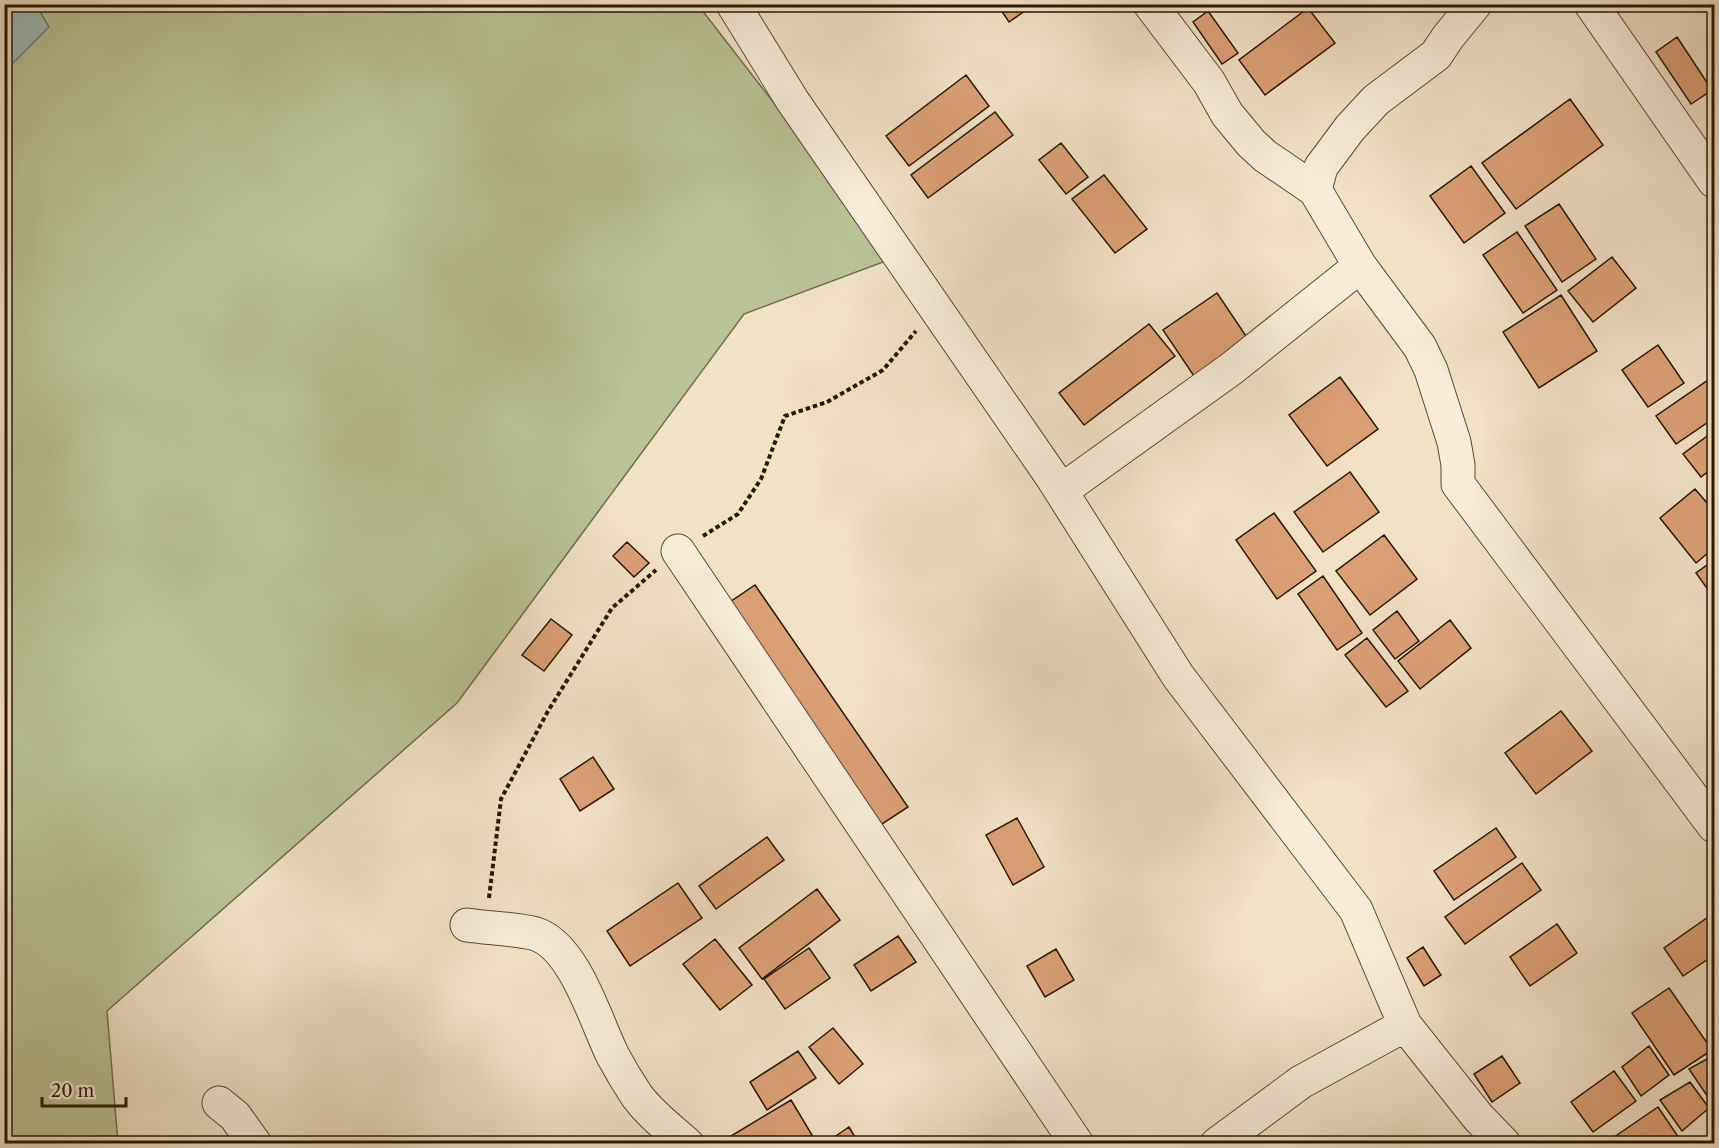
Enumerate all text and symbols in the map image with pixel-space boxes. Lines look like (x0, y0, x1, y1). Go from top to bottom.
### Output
scale bar (42, 1070, 126, 1108)
text: 20 m (51, 1080, 95, 1102)

